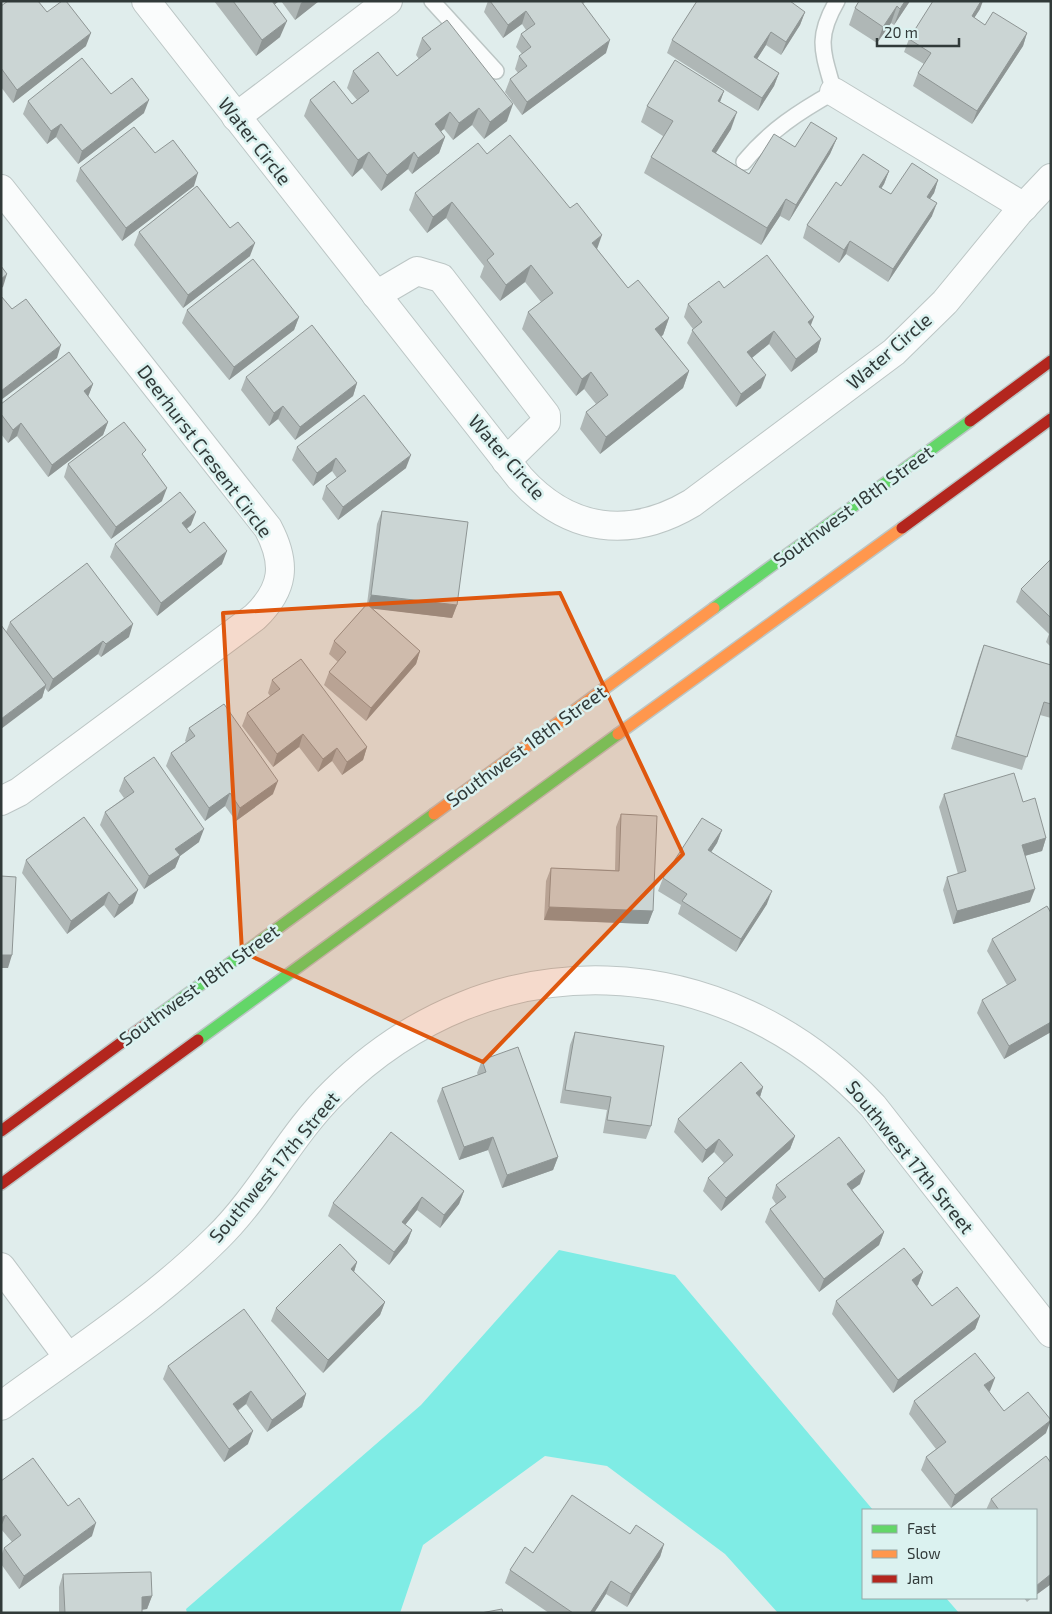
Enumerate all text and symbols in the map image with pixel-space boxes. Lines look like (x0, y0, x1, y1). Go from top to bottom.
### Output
scale bar (877, 15, 960, 47)
text: 20 m (884, 23, 918, 41)
street label: Water Circle (214, 92, 297, 189)
street label: Water Circle (841, 307, 936, 394)
street label: Deerhurst Cresent Circle (133, 360, 278, 542)
street label: Water Circle (464, 409, 551, 504)
street label: Southwest 18th Street (768, 440, 937, 571)
street label: Southwest 18th Street (441, 680, 610, 811)
street label: Southwest 18th Street (114, 919, 283, 1050)
street label: Southwest 17th Street (842, 1076, 979, 1238)
street label: Southwest 17th Street (204, 1086, 344, 1247)
legend (862, 1509, 1037, 1599)
text: Fast (907, 1519, 937, 1537)
text: Slow (907, 1544, 941, 1562)
text: Jam (907, 1569, 933, 1587)

